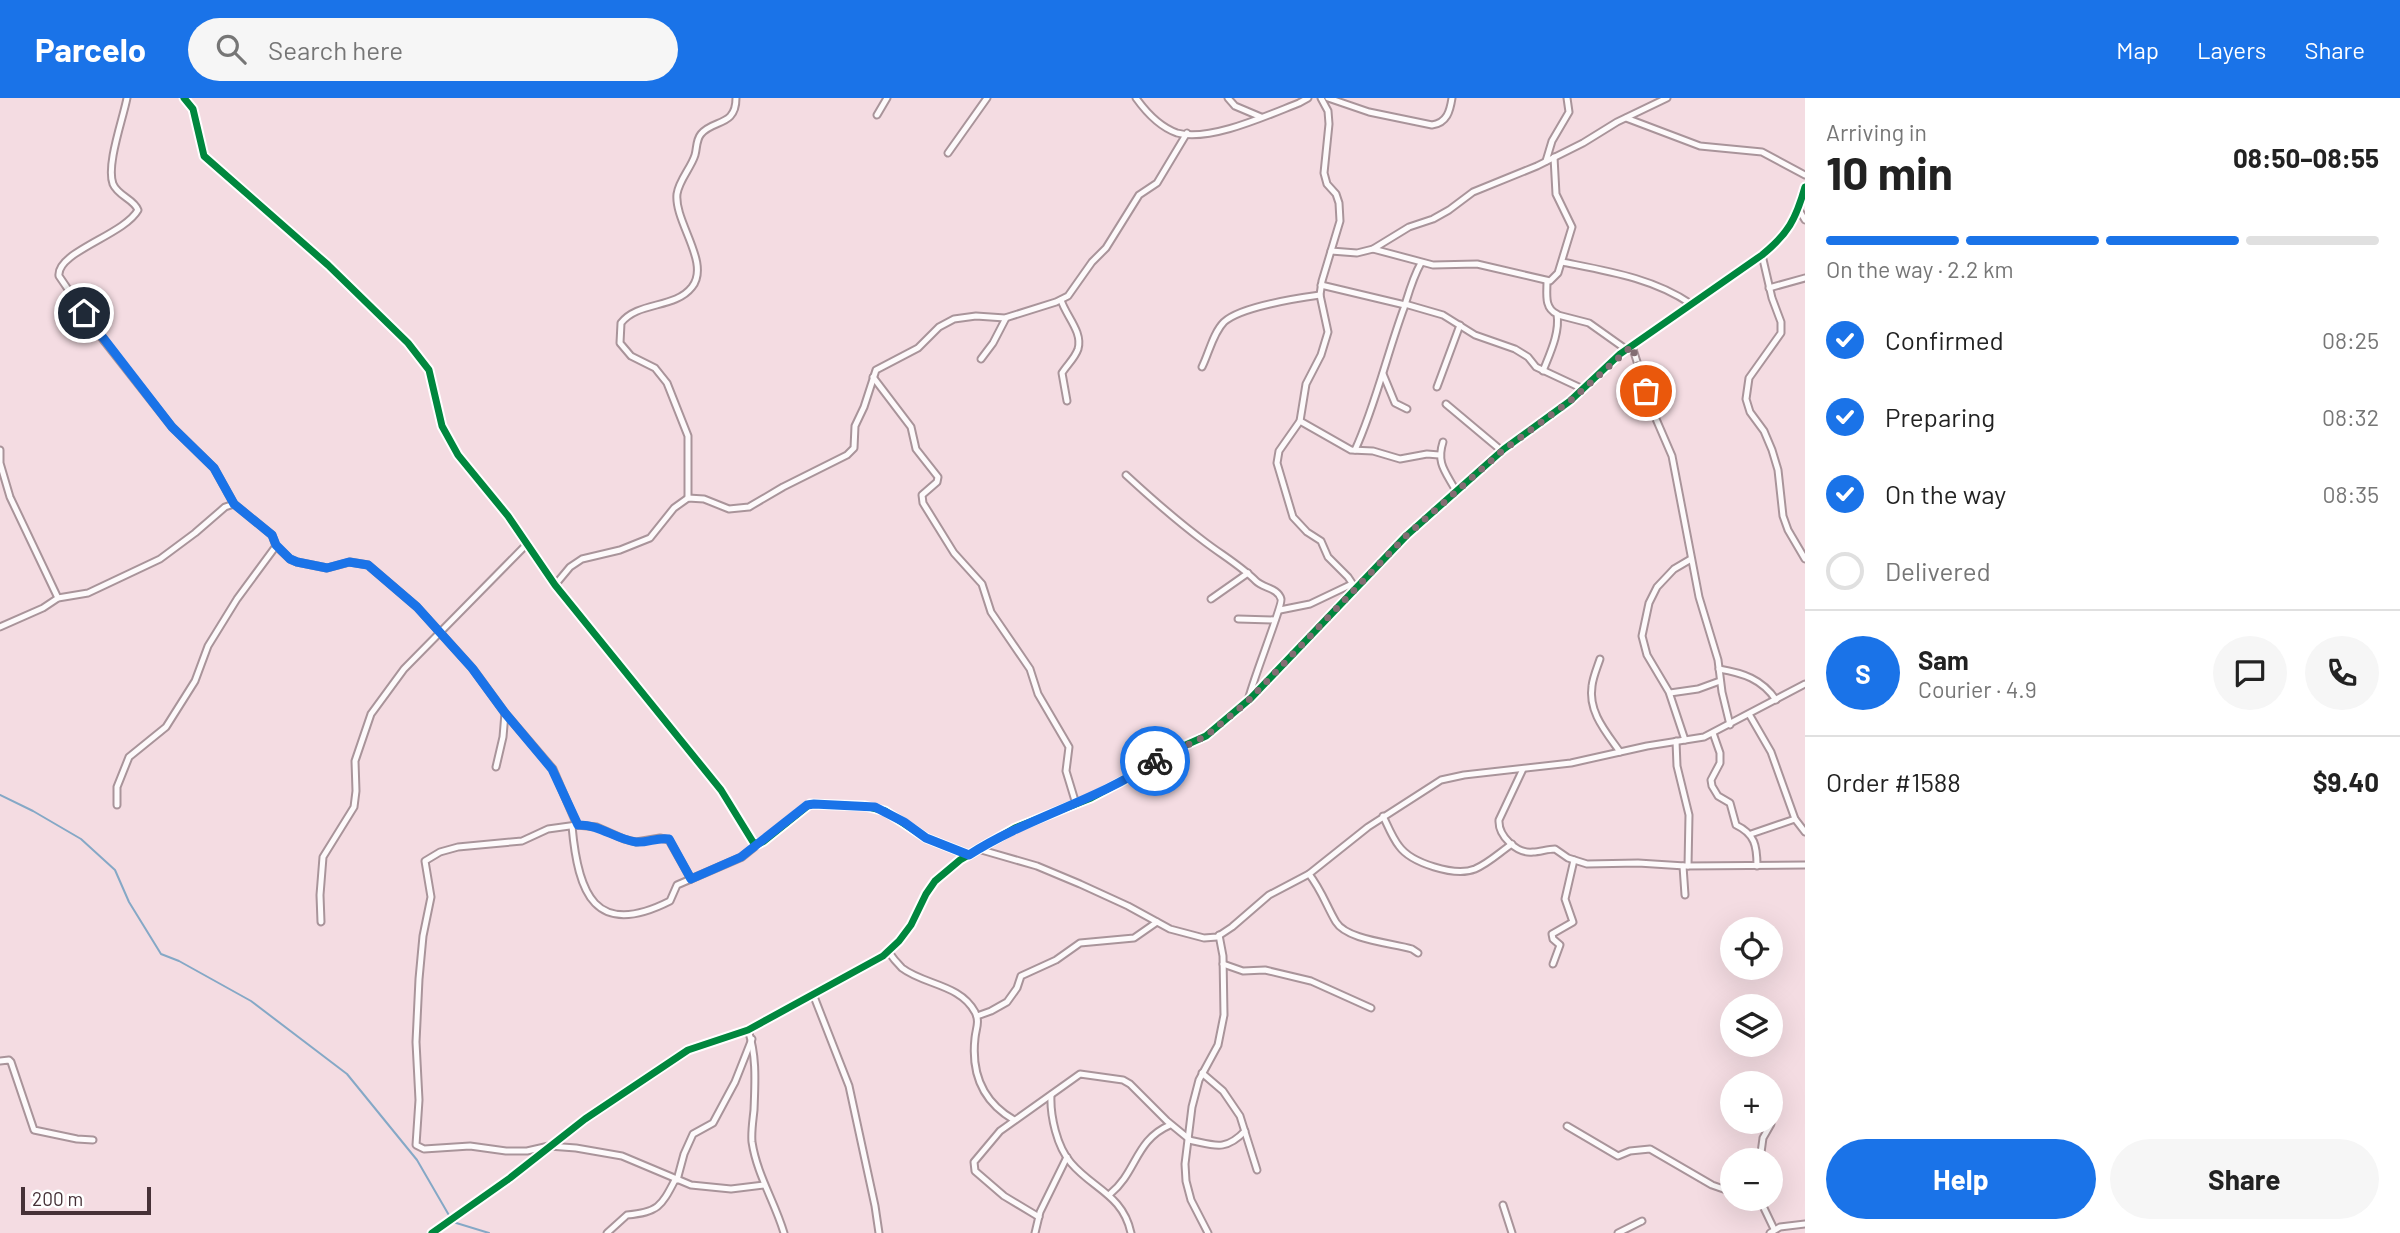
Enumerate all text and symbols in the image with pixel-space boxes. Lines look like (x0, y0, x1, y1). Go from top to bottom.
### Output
search box (188, 18, 678, 81)
text: Parcelo (35, 29, 146, 69)
icon: search (212, 30, 250, 68)
text: Search here (268, 34, 403, 65)
text: Map (2116, 35, 2159, 64)
text: Layers (2197, 35, 2266, 64)
text: Share (2304, 35, 2365, 64)
text: Arriving in (1826, 118, 1927, 146)
text: 08:50–08:55 (2233, 142, 2379, 173)
text: 10 min (1826, 144, 1953, 199)
text: On the way · 2.2 km (1826, 255, 2014, 283)
pin (54, 283, 114, 343)
icon: home (65, 294, 103, 332)
icon: check (1826, 321, 1864, 359)
text: Confirmed (1885, 324, 2004, 355)
text: 08:25 (2322, 326, 2379, 354)
pin (1616, 361, 1676, 421)
icon: bag (1627, 372, 1665, 410)
icon: check (1826, 398, 1864, 436)
text: Preparing (1885, 401, 1995, 432)
text: 08:32 (2322, 403, 2379, 431)
icon: check (1826, 475, 1864, 513)
text: On the way (1885, 478, 2006, 509)
text: 08:35 (2323, 480, 2379, 508)
text: Delivered (1885, 555, 1991, 586)
button: chat (2213, 636, 2287, 710)
button: phone (2305, 636, 2379, 710)
text: Sam (1918, 644, 1969, 675)
text: S (1855, 658, 1871, 689)
text: Courier · 4.9 (1918, 675, 2037, 703)
courier (1120, 726, 1190, 796)
icon: bike (1136, 742, 1174, 780)
text: Order #1588 (1826, 766, 1961, 797)
text: $9.40 (2313, 766, 2379, 797)
map controls (1720, 917, 1783, 1211)
button: locate (1720, 917, 1783, 980)
button: layers (1720, 994, 1783, 1057)
button: + (1720, 1071, 1783, 1134)
button: Help (1826, 1139, 2096, 1219)
button: Share (2110, 1139, 2379, 1219)
button: − (1720, 1148, 1783, 1211)
scale bar (21, 1184, 150, 1216)
text: 200 m (32, 1187, 83, 1210)

